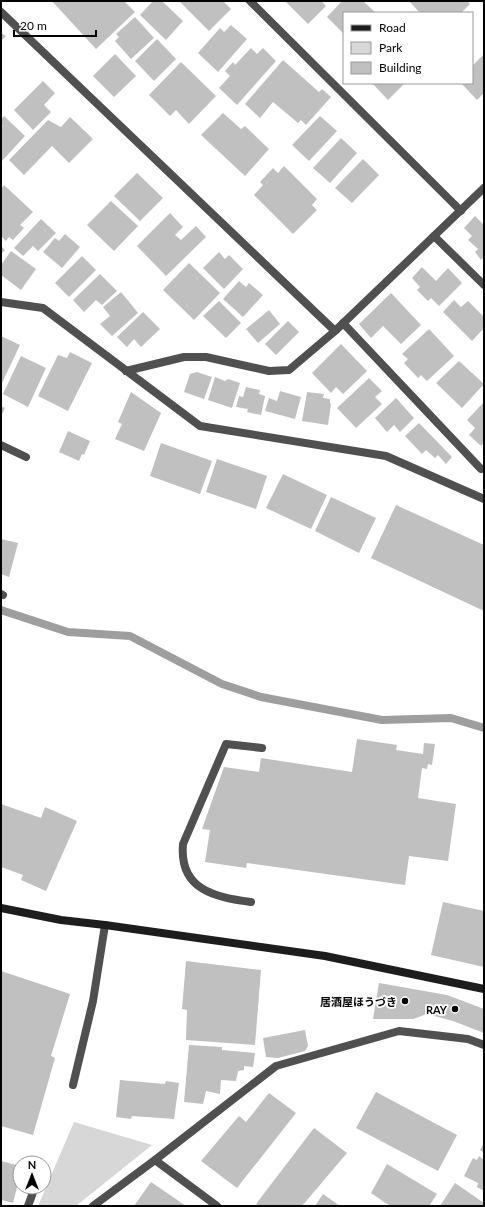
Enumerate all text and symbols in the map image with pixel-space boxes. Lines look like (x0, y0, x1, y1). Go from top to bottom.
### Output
scale bar (14, 12, 96, 38)
legend (343, 12, 473, 84)
text: 20 m (20, 18, 47, 33)
text: Road (379, 20, 406, 35)
text: Park (379, 40, 403, 55)
text: Building (379, 60, 422, 75)
place label: 居酒屋ほうづき (320, 995, 397, 1008)
marker: 居酒屋ほうづき (400, 996, 410, 1006)
place label: RAY (426, 1003, 448, 1016)
marker: RAY (450, 1004, 460, 1014)
north arrow (12, 1155, 52, 1195)
text: N (28, 1158, 36, 1171)

